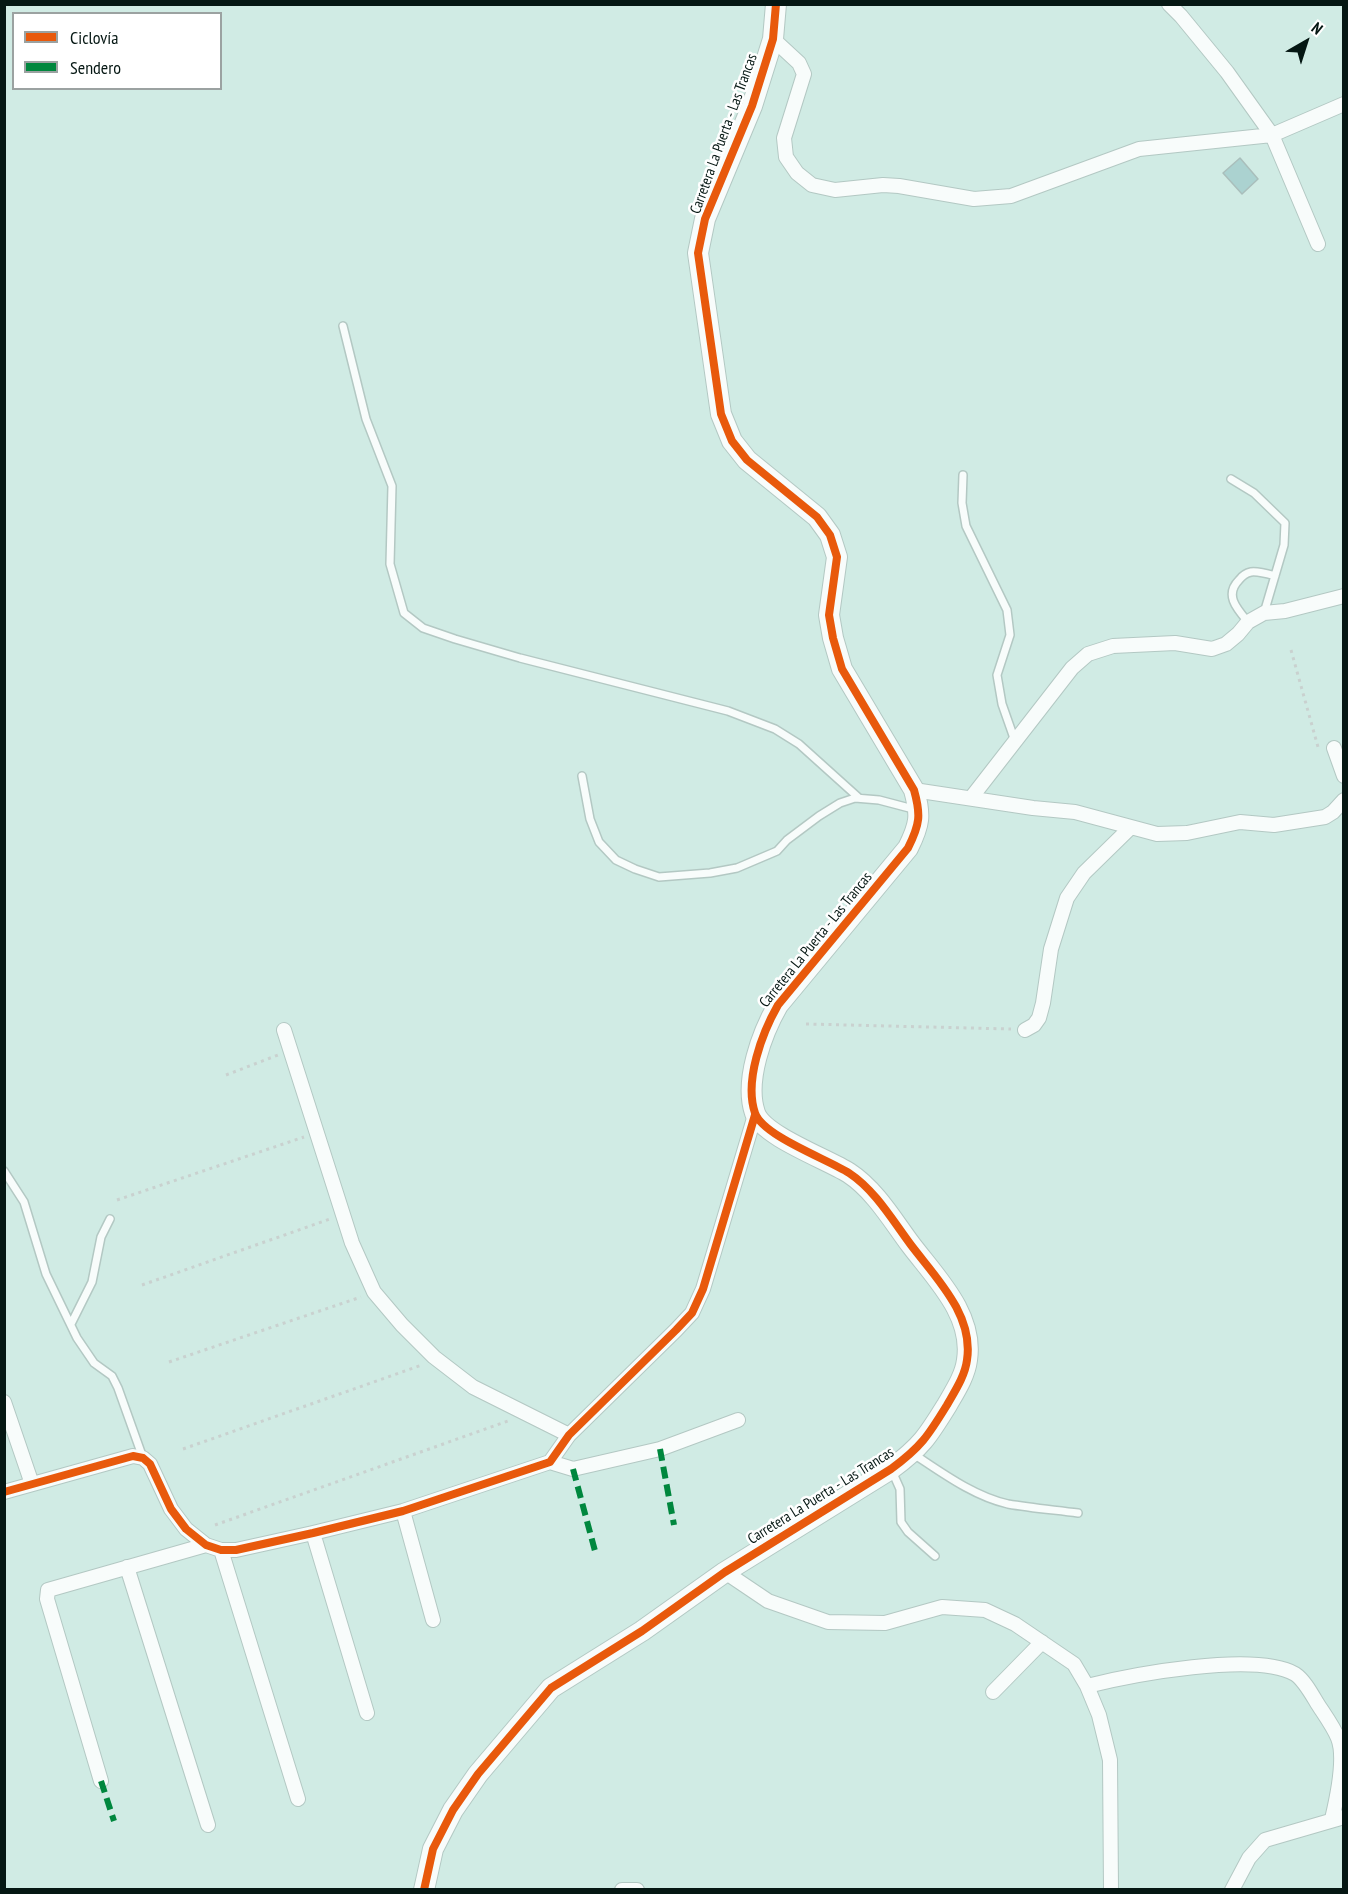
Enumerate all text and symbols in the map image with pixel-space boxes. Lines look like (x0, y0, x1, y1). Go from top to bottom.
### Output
legend (12, 12, 222, 90)
north arrow (1276, 12, 1336, 72)
text: N (1308, 18, 1327, 38)
text: Ciclovía (70, 26, 118, 49)
street label: Carretera La Puerta - Las Trancas (687, 52, 761, 216)
text: Sendero (70, 56, 121, 79)
street label: Carretera La Puerta - Las Trancas (756, 869, 876, 1011)
street label: Carretera La Puerta - Las Trancas (745, 1444, 897, 1548)

